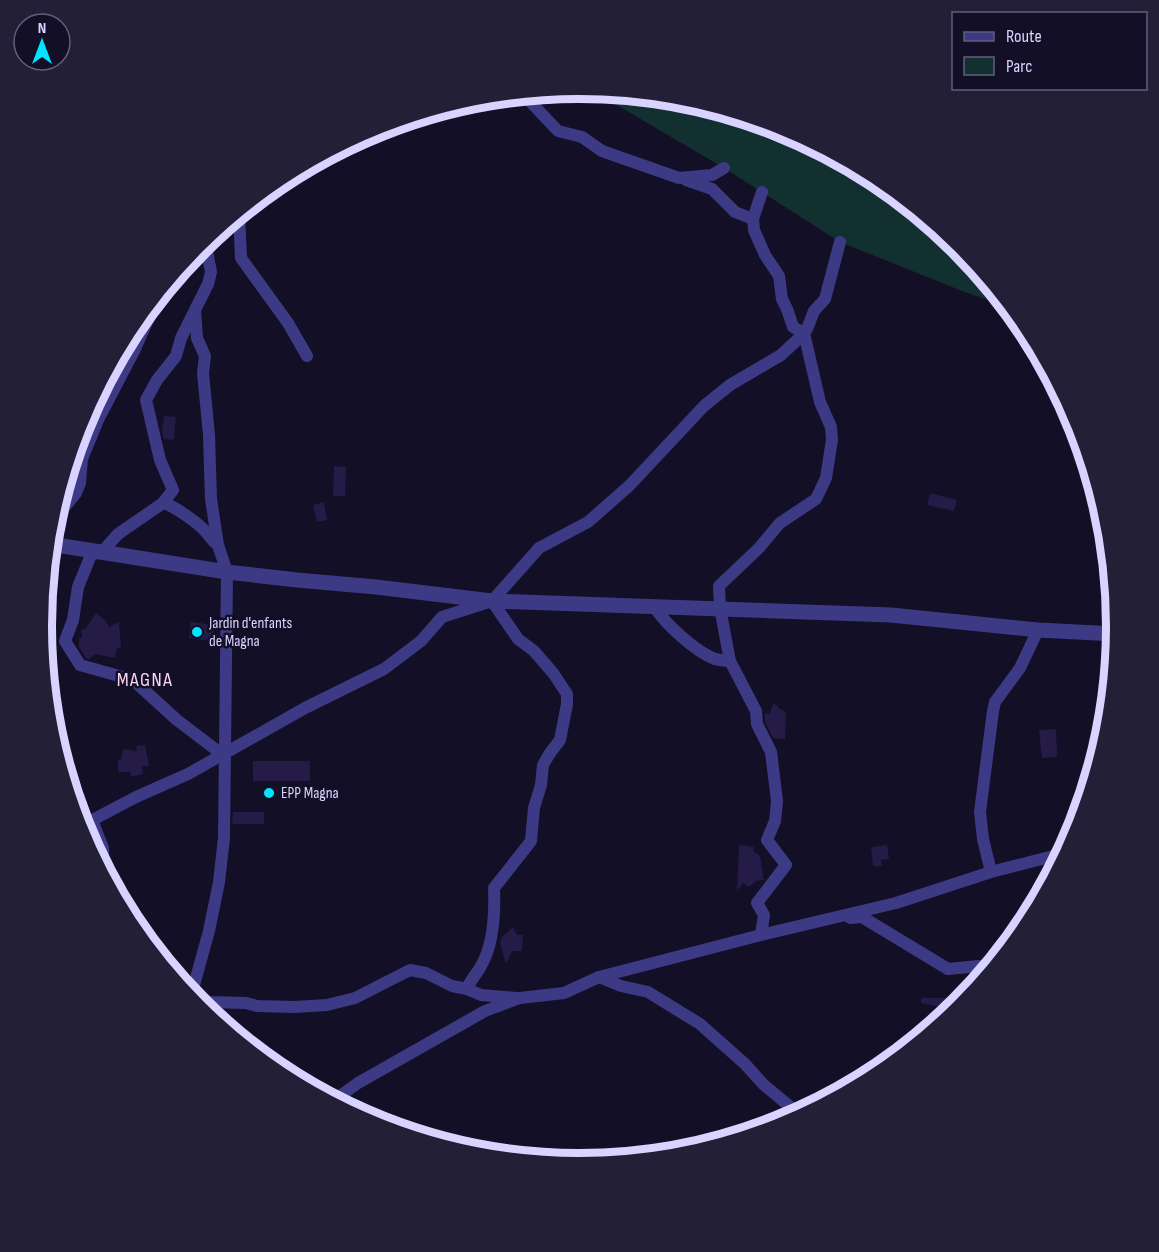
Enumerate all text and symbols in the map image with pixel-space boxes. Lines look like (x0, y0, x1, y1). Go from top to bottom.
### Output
north arrow (12, 12, 72, 72)
legend (952, 12, 1147, 90)
text: N (38, 19, 46, 38)
text: Route (1006, 26, 1042, 47)
text: Parc (1006, 56, 1032, 77)
place label: Jardin d'enfants de Magna (208, 614, 293, 651)
marker: Jardin d'enfants de Magna (190, 625, 204, 639)
district label: MAGNA (117, 668, 173, 692)
place label: EPP Magna (281, 784, 339, 803)
marker: EPP Magna (262, 786, 276, 800)

